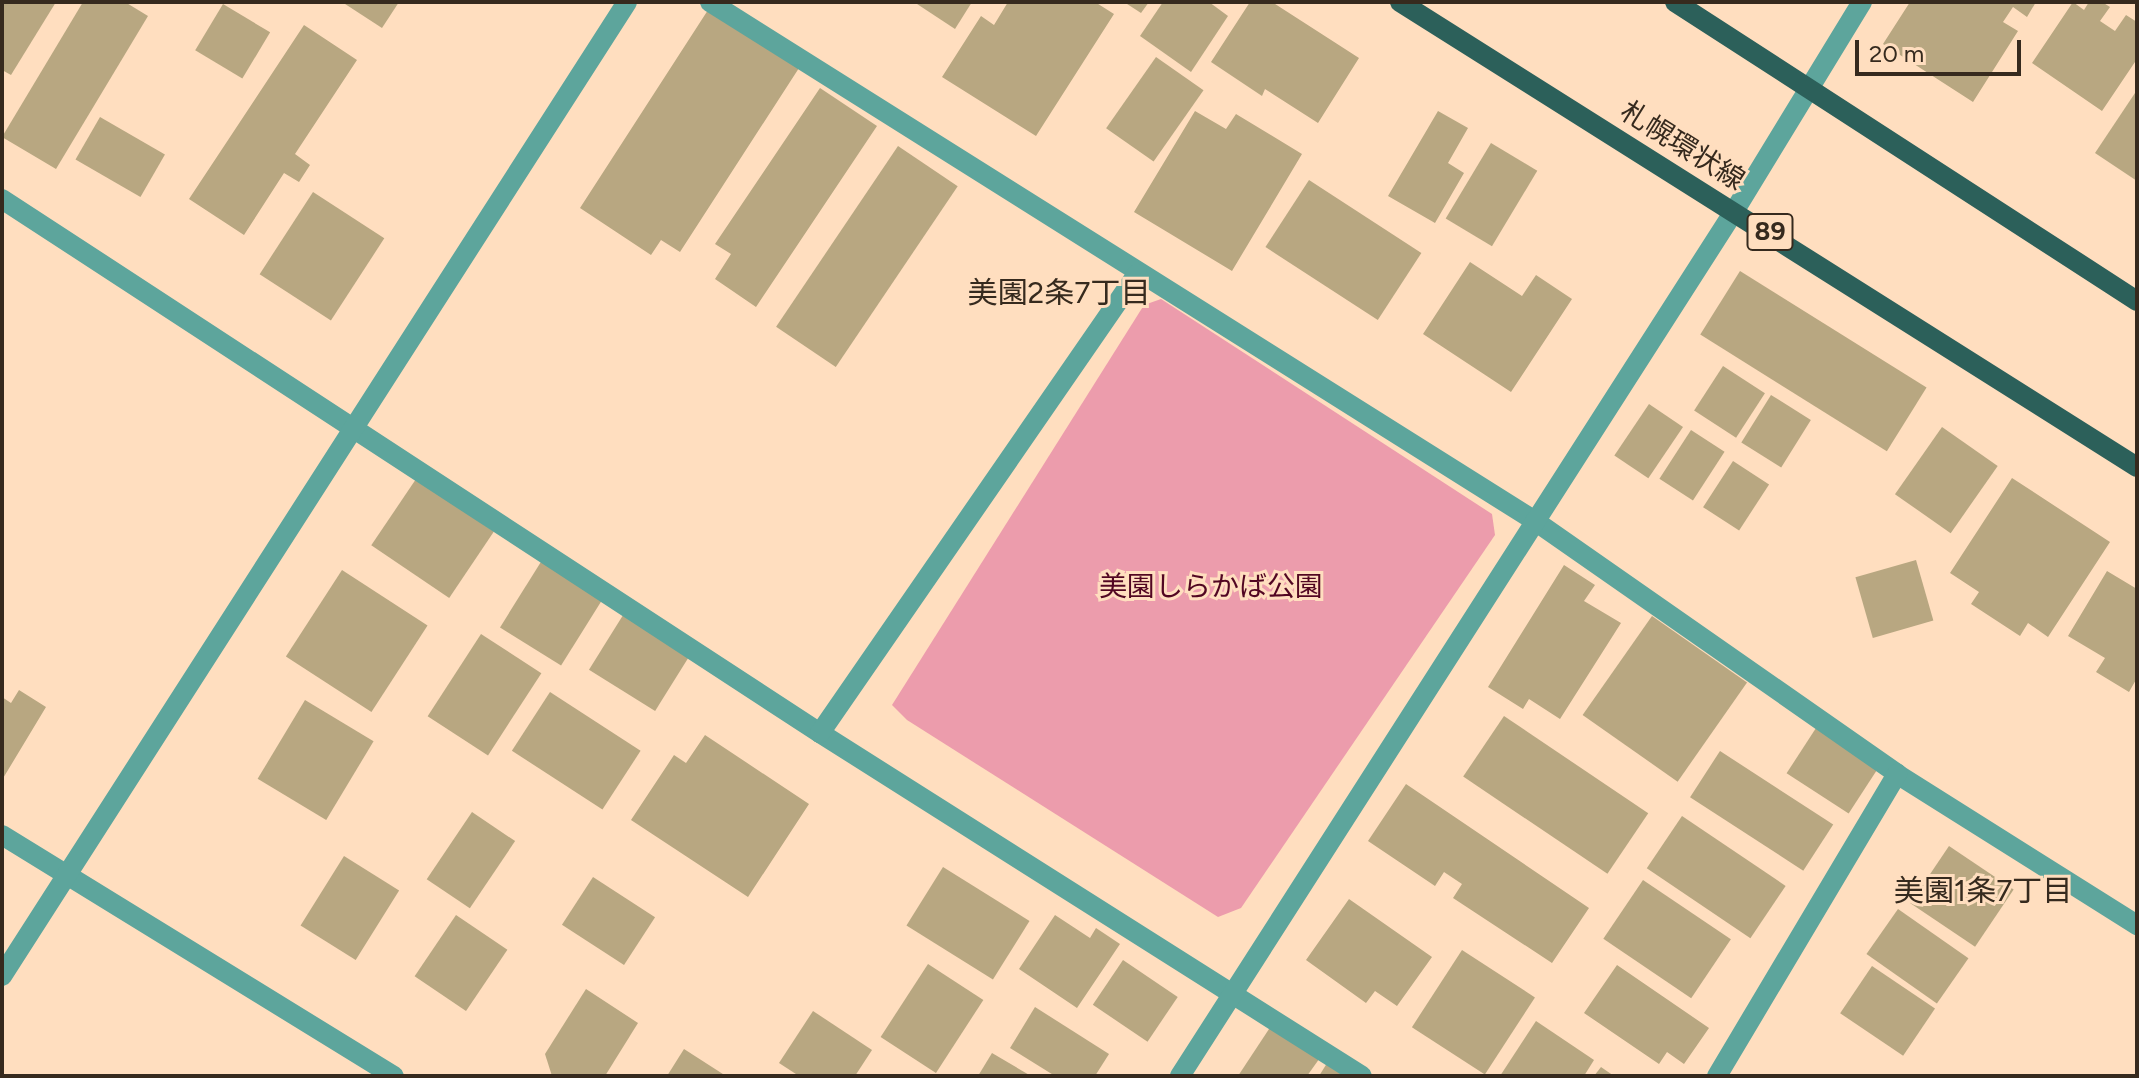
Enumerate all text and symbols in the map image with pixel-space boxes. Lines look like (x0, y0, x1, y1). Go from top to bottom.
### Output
scale bar (1859, 24, 2025, 74)
text: 20 m (1869, 39, 1924, 68)
street label: 札幌環状線 (1615, 94, 1751, 196)
road number: 89 (1746, 210, 1794, 254)
district label: 美園2条7丁目 (968, 275, 1150, 311)
park label: 美園しらかば公園 (1099, 569, 1323, 603)
district label: 美園1条7丁目 (1894, 873, 2072, 909)

